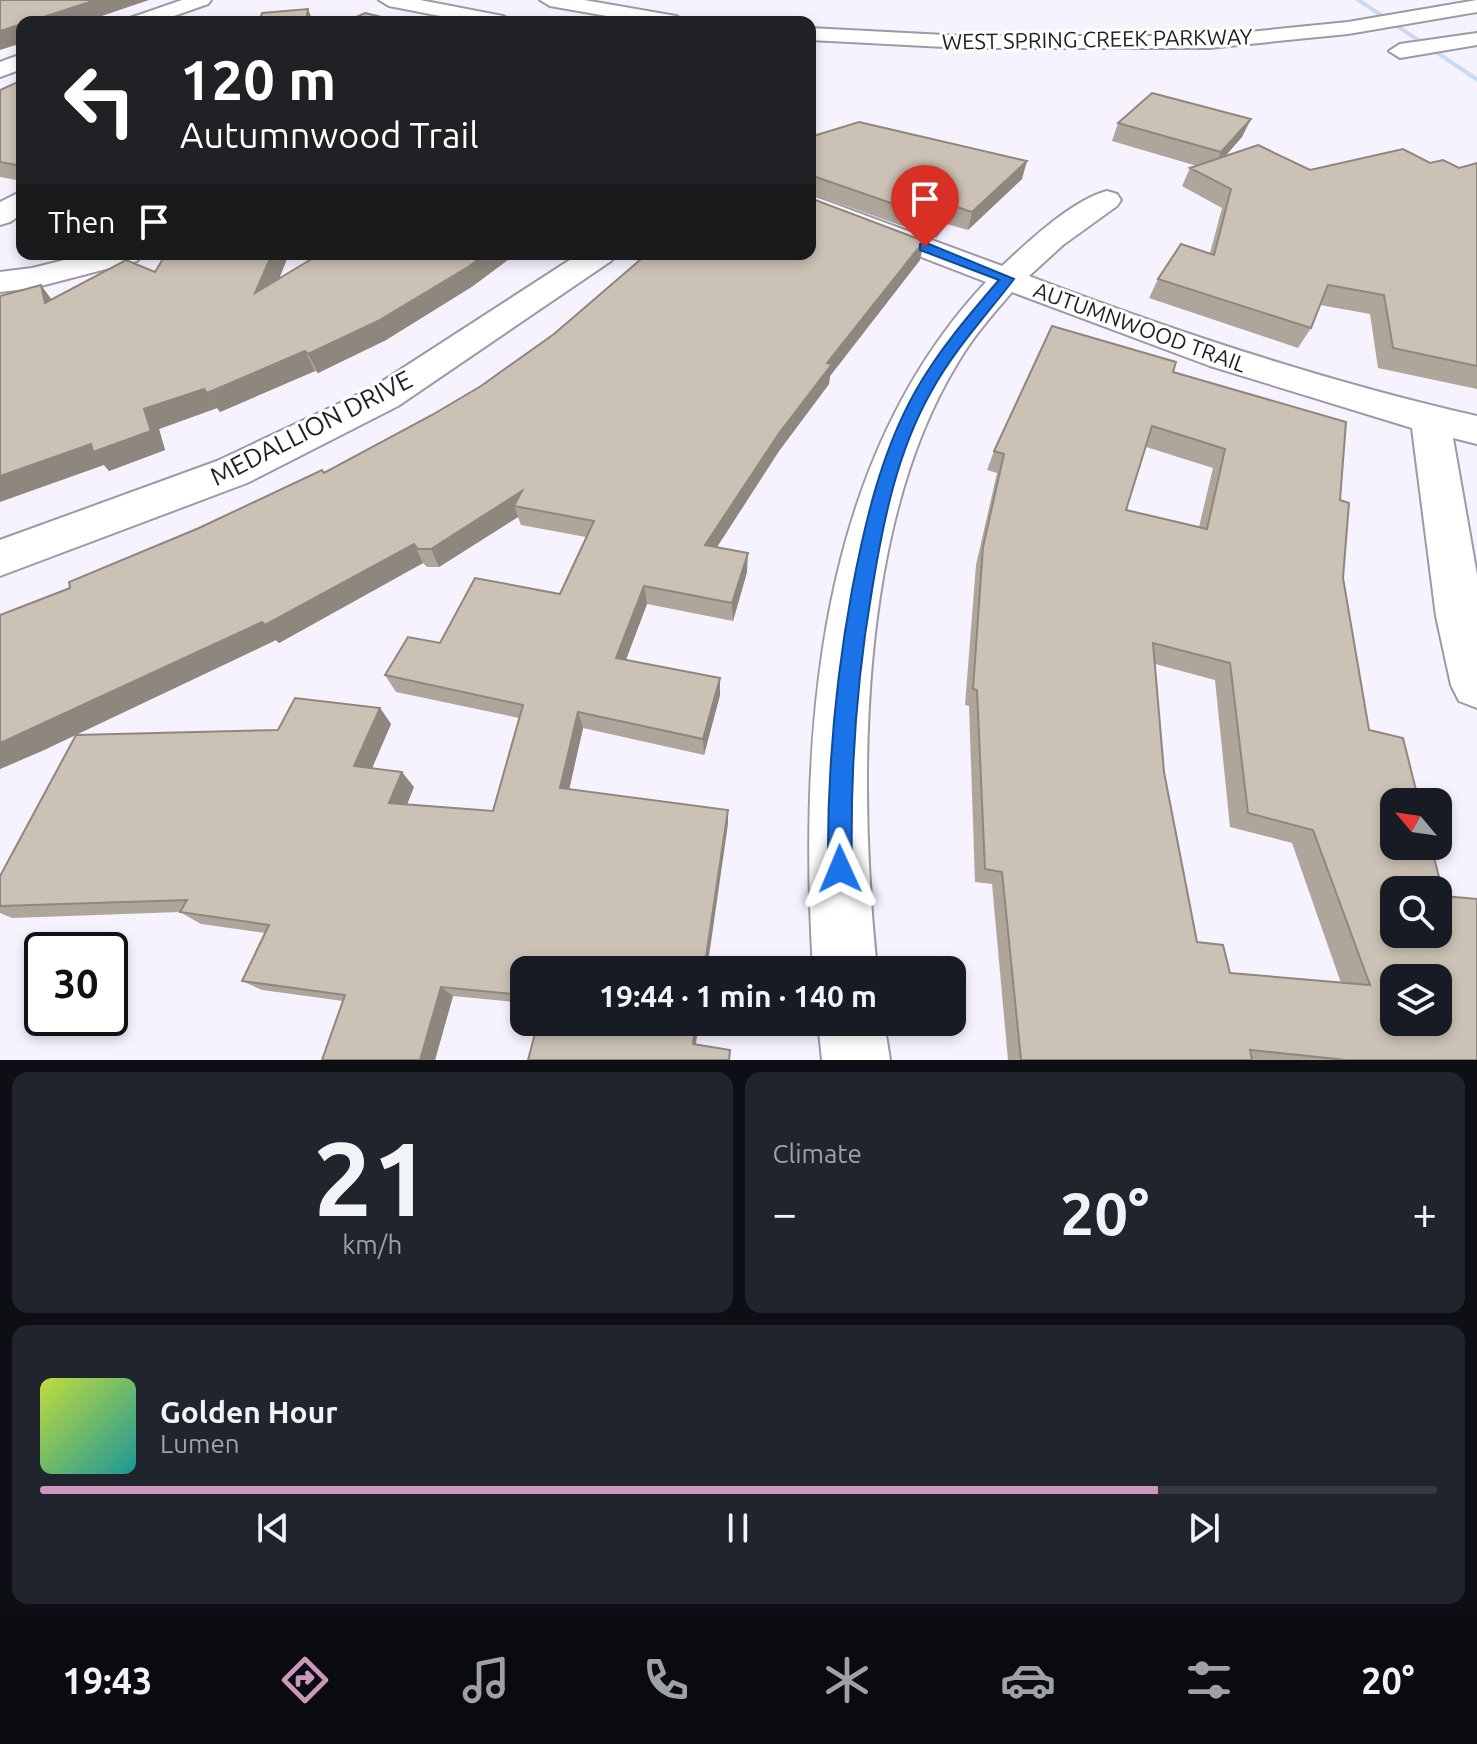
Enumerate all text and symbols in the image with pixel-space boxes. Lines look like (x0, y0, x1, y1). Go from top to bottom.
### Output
street label: WEST SPRING CREEK PARKWAY (942, 23, 1253, 54)
icon: left (48, 48, 152, 152)
text: 120 m (180, 48, 336, 111)
text: Autumnwood Trail (180, 114, 479, 155)
pin (891, 165, 959, 247)
icon: arrive (903, 177, 947, 221)
icon: arrive (132, 200, 176, 244)
text: Then (48, 205, 116, 239)
street label: AUTUMNWOOD TRAIL (1031, 276, 1250, 377)
street label: MEDALLION DRIVE (205, 364, 416, 491)
north arrow (1380, 788, 1452, 860)
map controls (1380, 788, 1452, 1036)
position arrow (798, 827, 882, 911)
button: search (1380, 876, 1452, 948)
speed limit sign: 30 (24, 932, 128, 1036)
button: layers (1380, 964, 1452, 1036)
text: 19:44 · 1 min · 140 m (599, 979, 877, 1013)
text: 21 (314, 1119, 431, 1236)
text: Climate (773, 1139, 862, 1168)
text: 20° (1060, 1179, 1149, 1246)
text: − (773, 1188, 797, 1237)
text: + (1412, 1188, 1437, 1237)
text: km/h (342, 1230, 402, 1259)
text: Golden Hour (160, 1395, 338, 1429)
text: Lumen (160, 1429, 240, 1458)
icon: previous (251, 1506, 295, 1550)
icon: pause (716, 1506, 760, 1550)
icon: next (1182, 1506, 1226, 1550)
icon: directions (277, 1652, 333, 1708)
icon: music (458, 1652, 514, 1708)
icon: phone (638, 1652, 694, 1708)
icon: climate (819, 1652, 875, 1708)
icon: car (1000, 1652, 1056, 1708)
icon: filters (1181, 1652, 1237, 1708)
text: 19:43 (62, 1660, 152, 1701)
text: 20° (1361, 1660, 1415, 1701)

